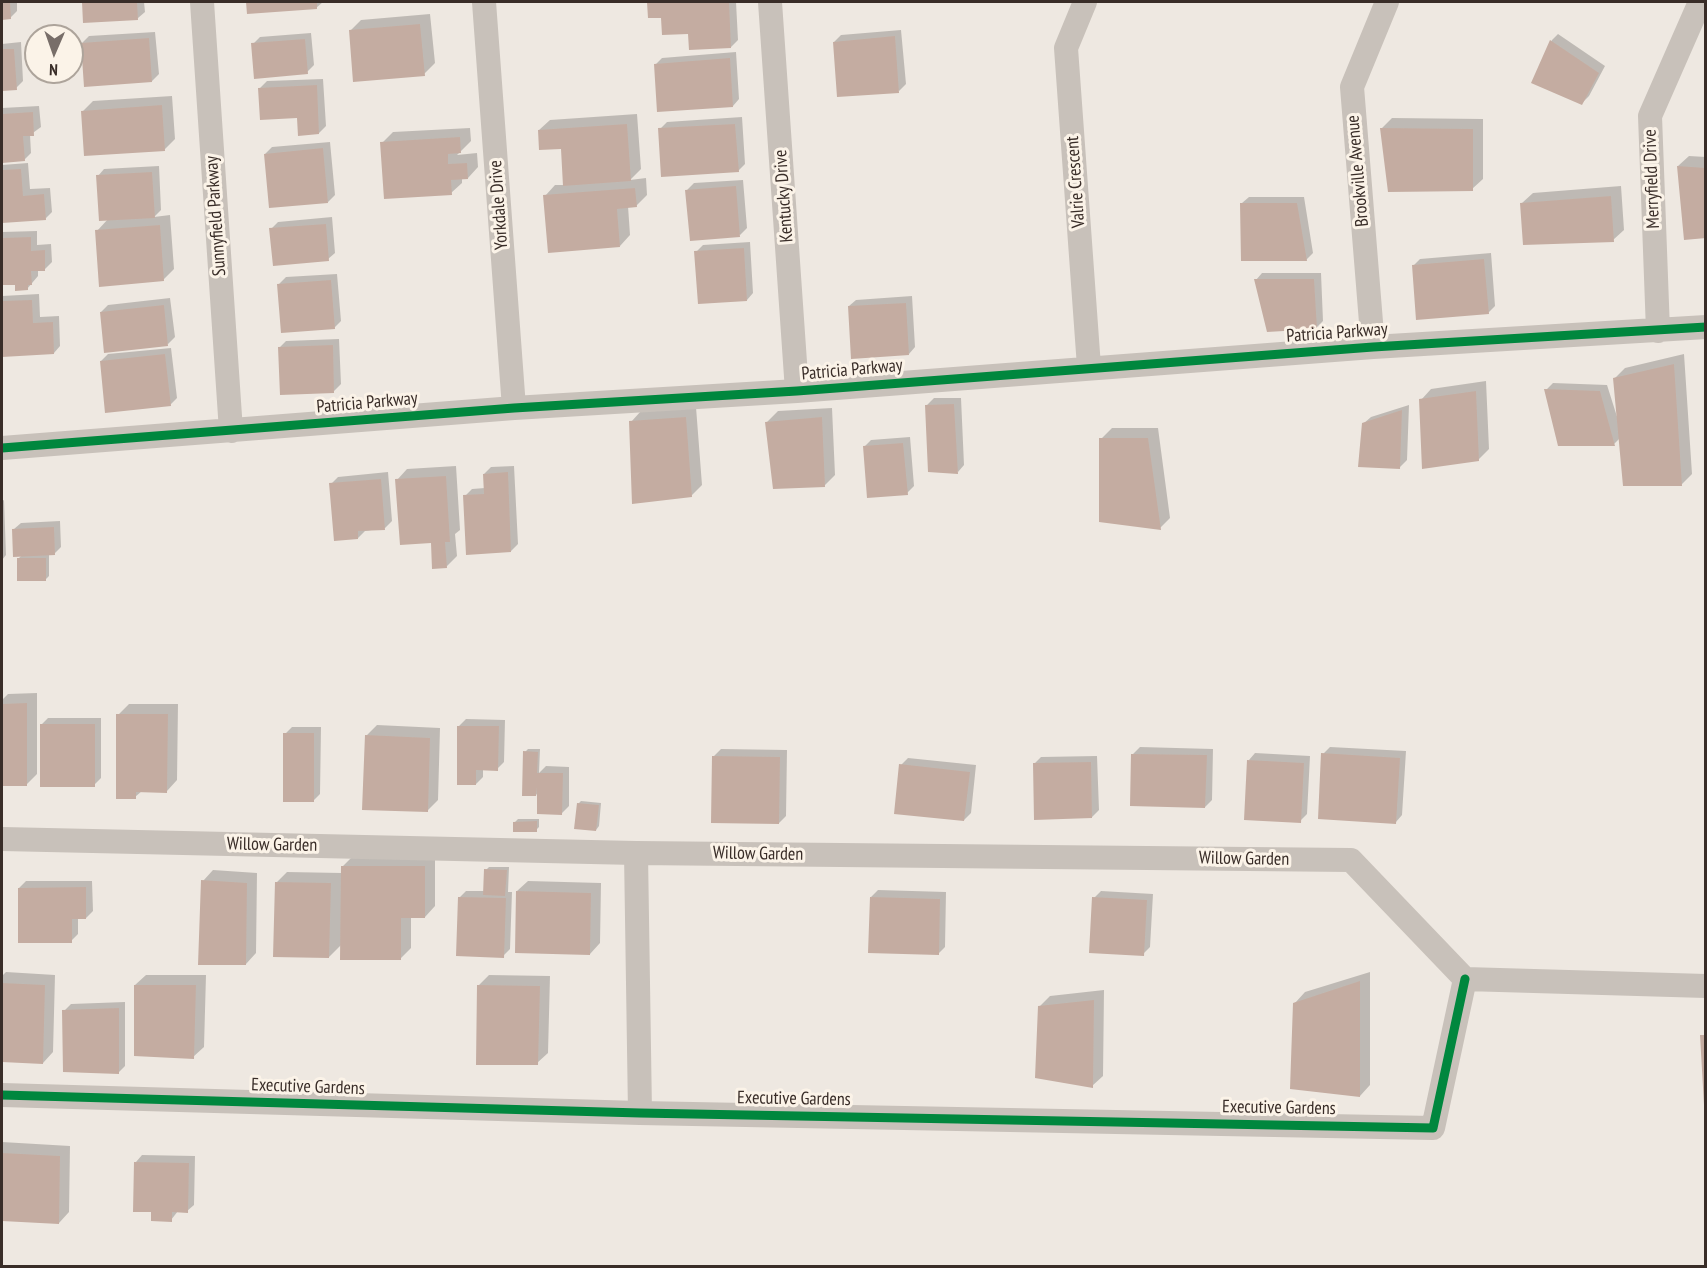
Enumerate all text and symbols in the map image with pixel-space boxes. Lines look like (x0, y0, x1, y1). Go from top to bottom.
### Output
north arrow (24, 24, 84, 84)
text: N (49, 60, 58, 80)
street label: Brookville Avenue (1342, 114, 1374, 228)
street label: Merryfield Drive (1639, 129, 1665, 229)
street label: Valrie Crescent (1062, 135, 1090, 229)
street label: Kentucky Drive (770, 149, 798, 243)
street label: Sunnyfield Parkway (201, 155, 231, 277)
street label: Yorkdale Drive (485, 159, 513, 251)
street label: Patricia Parkway (1286, 319, 1388, 347)
street label: Patricia Parkway (801, 355, 903, 385)
street label: Patricia Parkway (316, 388, 418, 418)
street label: Willow Garden (227, 833, 317, 857)
street label: Willow Garden (713, 842, 803, 866)
street label: Willow Garden (1199, 847, 1289, 871)
street label: Executive Gardens (251, 1074, 365, 1100)
street label: Executive Gardens (737, 1087, 851, 1111)
street label: Executive Gardens (1222, 1096, 1336, 1120)

